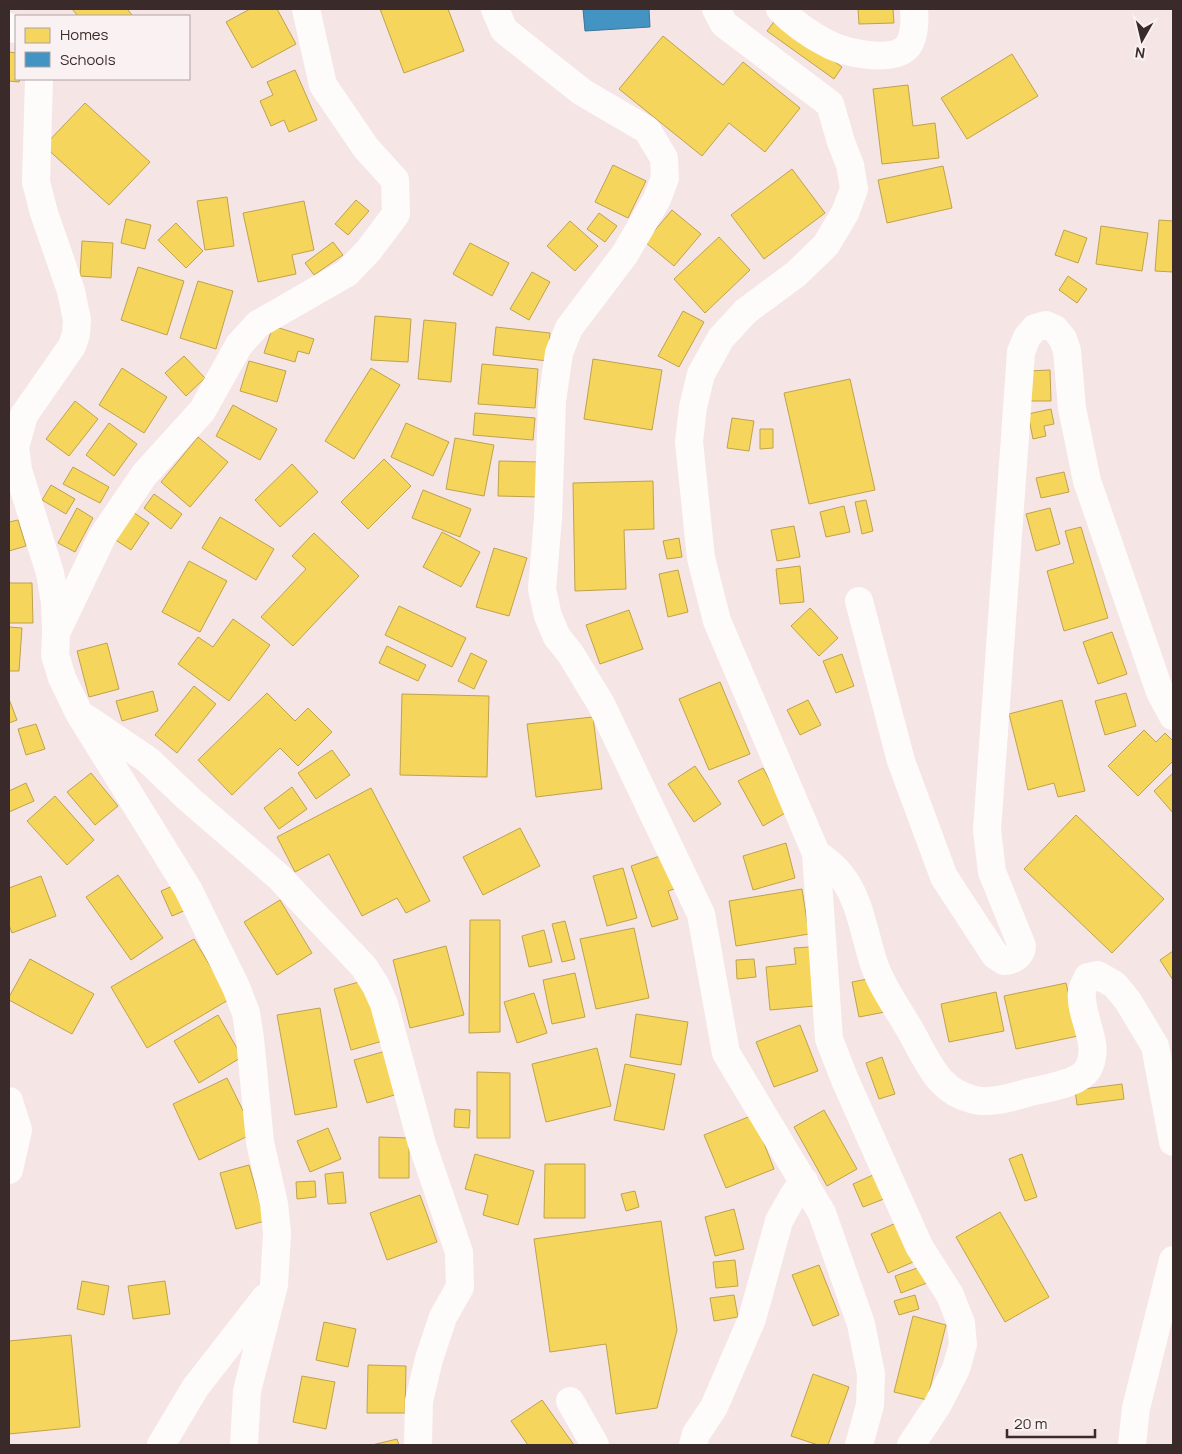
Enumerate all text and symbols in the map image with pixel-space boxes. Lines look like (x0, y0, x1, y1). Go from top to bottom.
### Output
legend (15, 15, 190, 80)
north arrow (1117, 15, 1167, 65)
text: Homes (60, 24, 109, 45)
text: N (1134, 43, 1146, 63)
text: Schools (60, 49, 116, 70)
scale bar (1007, 1406, 1094, 1438)
text: 20 m (1014, 1413, 1047, 1434)

